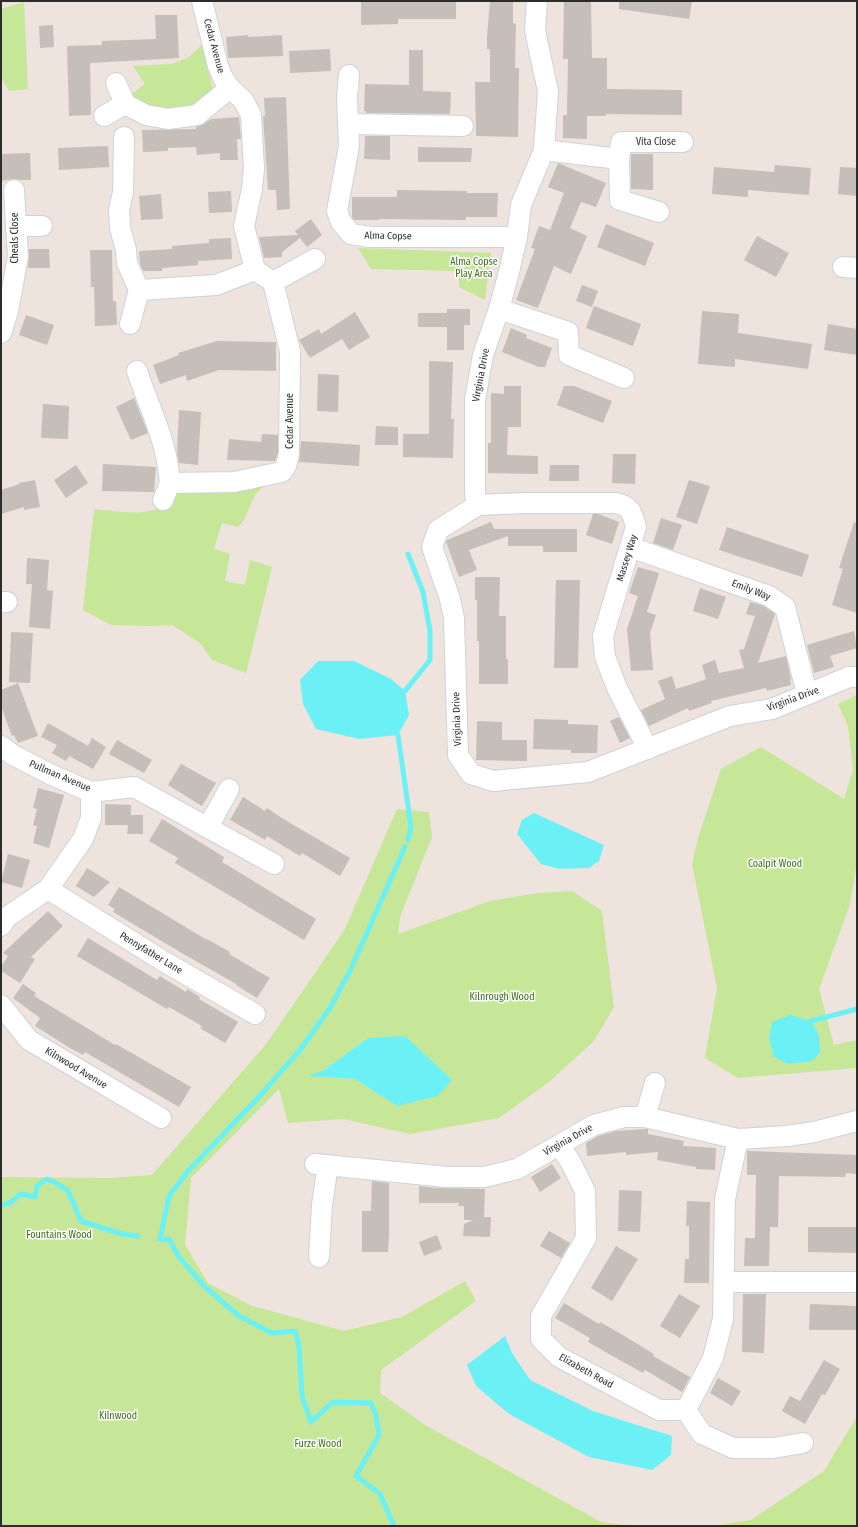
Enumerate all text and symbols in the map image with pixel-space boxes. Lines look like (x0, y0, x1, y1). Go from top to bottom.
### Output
street label: Cedar Avenue (201, 17, 227, 75)
street label: Vita Close (636, 136, 676, 148)
street label: Cheals Close (9, 212, 21, 264)
street label: Alma Copse (364, 230, 412, 242)
park label: Alma Copse Play Area (450, 256, 498, 280)
street label: Virginia Drive (470, 347, 492, 403)
street label: Cedar Avenue (284, 393, 296, 449)
street label: Massey Way (614, 533, 640, 583)
street label: Emily Way (730, 577, 773, 603)
street label: Virginia Drive (765, 684, 821, 714)
street label: Virginia Drive (450, 692, 464, 746)
street label: Pullman Avenue (27, 758, 93, 794)
park label: Coalpit Wood (748, 858, 802, 870)
street label: Pennyfather Lane (117, 929, 185, 977)
park label: Kilnrough Wood (469, 991, 535, 1003)
street label: Kilnwood Avenue (43, 1045, 109, 1091)
street label: Virginia Drive (541, 1122, 595, 1158)
park label: Fountains Wood (26, 1229, 92, 1241)
street label: Elizabeth Road (557, 1351, 615, 1391)
park label: Kilnwood (99, 1410, 137, 1422)
park label: Furze Wood (294, 1438, 342, 1450)

